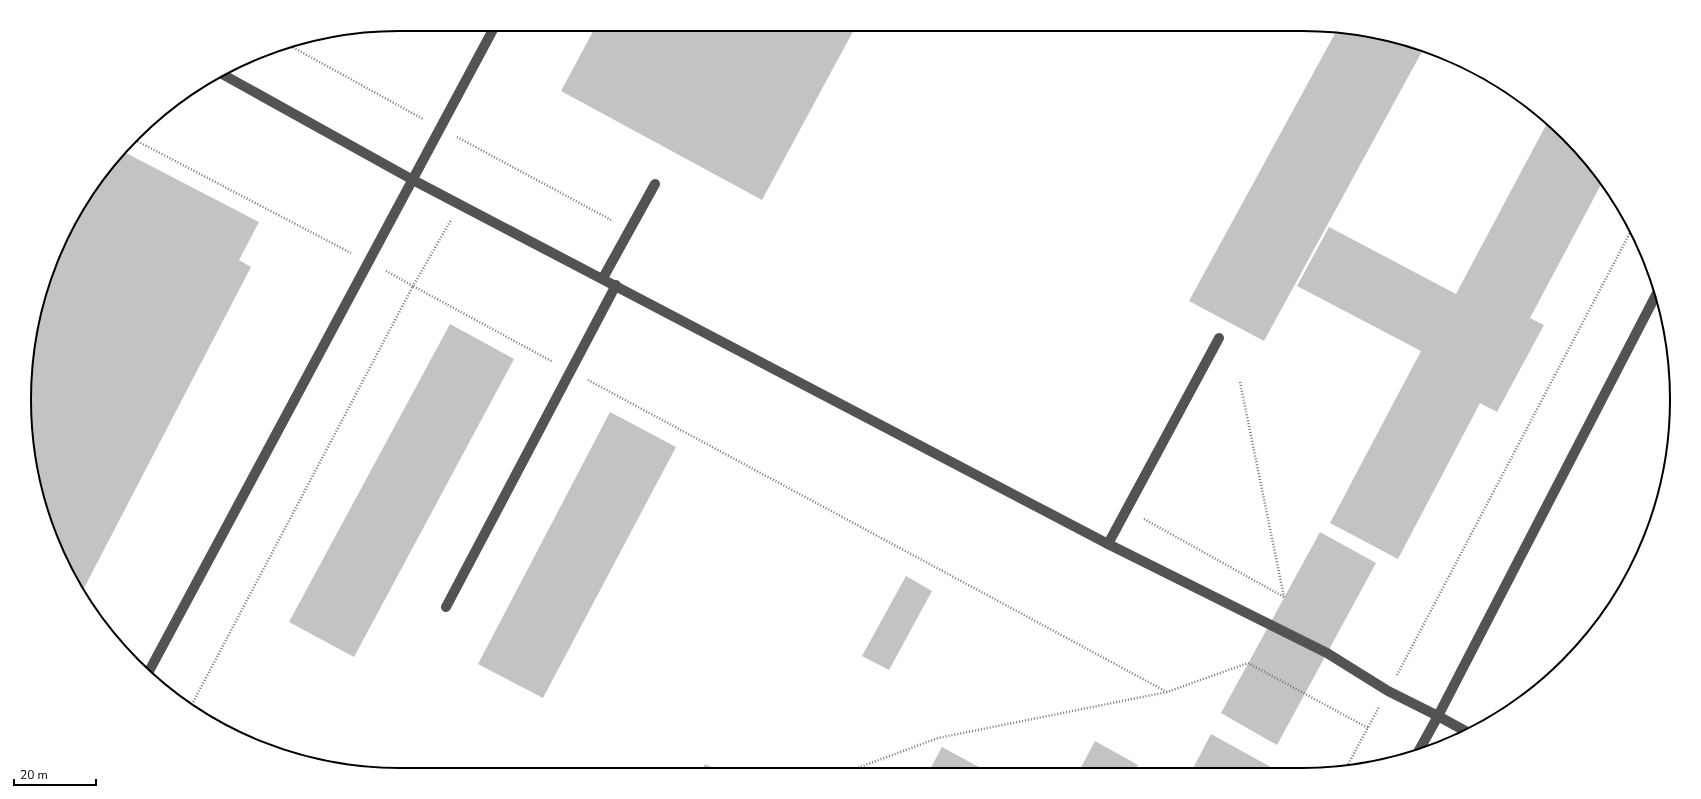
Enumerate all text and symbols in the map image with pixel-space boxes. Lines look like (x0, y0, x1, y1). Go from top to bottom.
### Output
scale bar (14, 761, 96, 787)
text: 20 m (20, 767, 48, 783)

